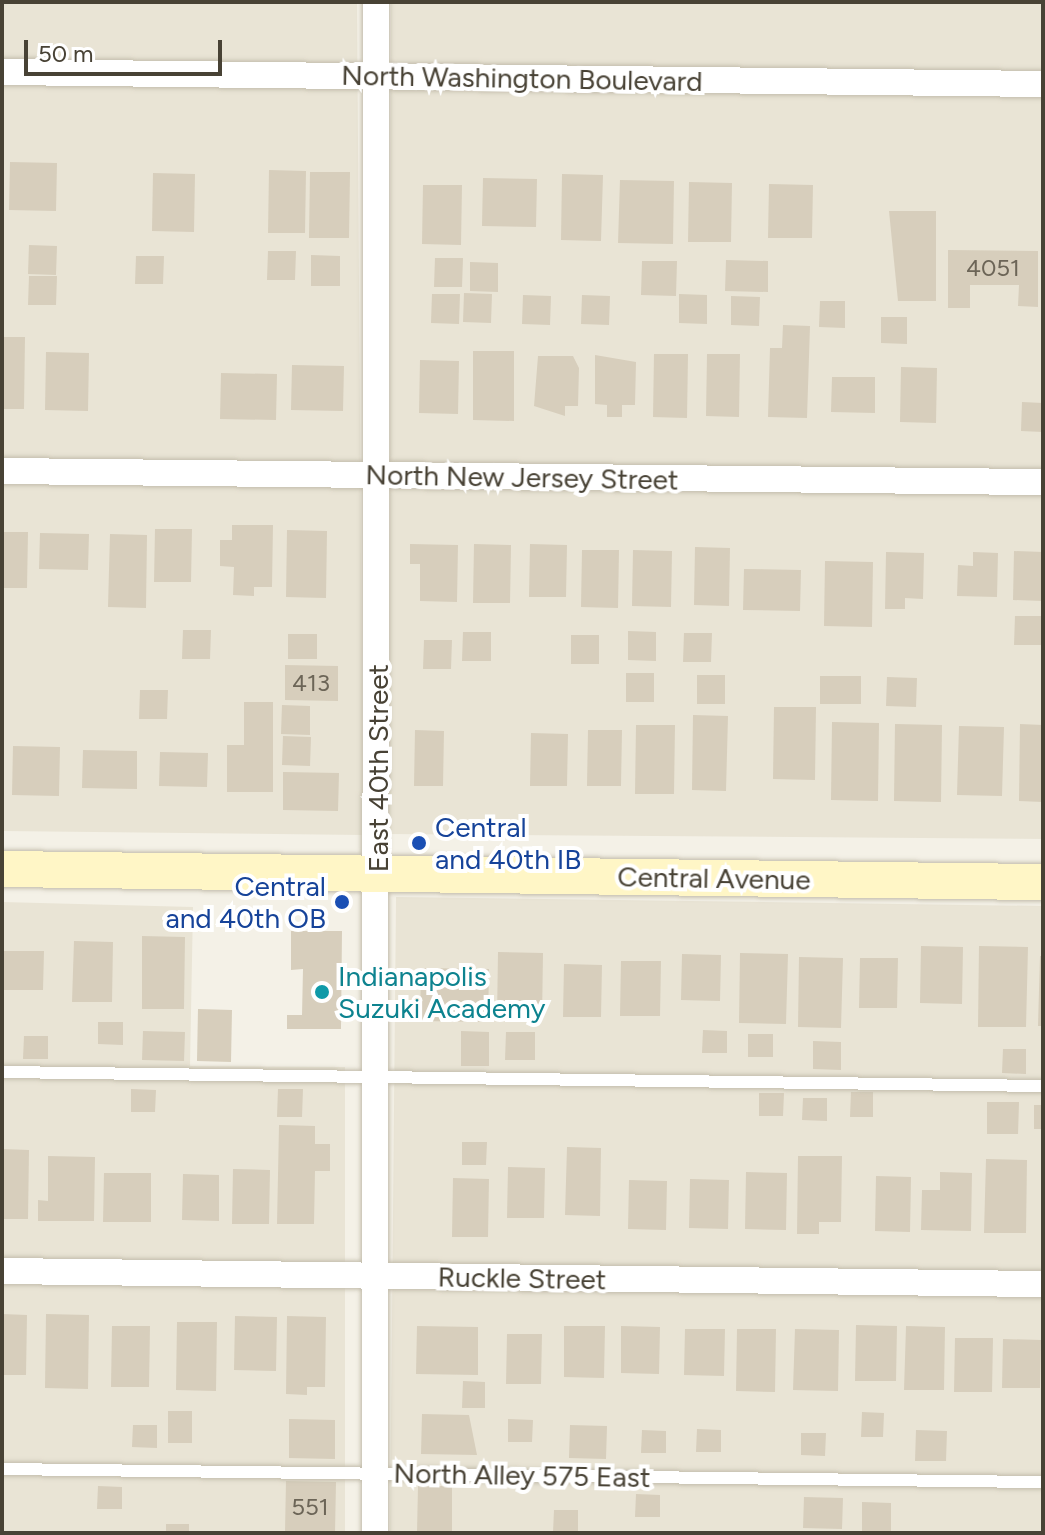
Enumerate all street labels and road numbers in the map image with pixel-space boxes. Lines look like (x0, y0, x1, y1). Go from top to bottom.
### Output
street label: North Washington Boulevard (341, 58, 703, 98)
street label: North New Jersey Street (365, 457, 679, 497)
street label: East 40th Street (361, 664, 395, 872)
street label: Central Avenue (617, 860, 811, 896)
street label: Ruckle Street (437, 1260, 607, 1296)
street label: North Alley 575 East (393, 1456, 651, 1494)

